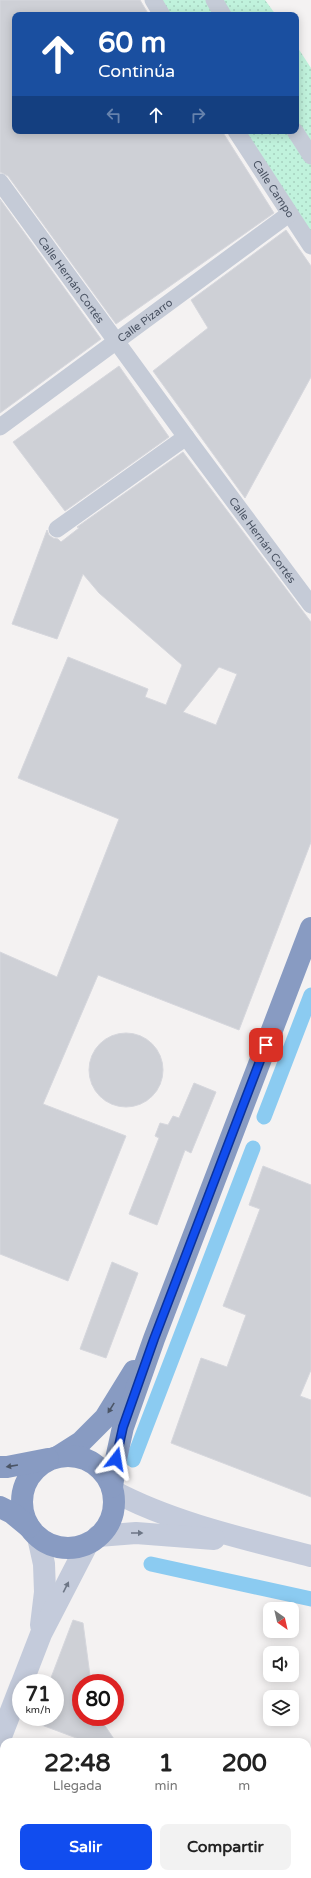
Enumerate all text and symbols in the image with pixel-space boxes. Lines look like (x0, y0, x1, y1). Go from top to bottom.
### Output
text: 60 m (98, 26, 166, 60)
icon: ahead (32, 28, 84, 80)
text: Continúa (98, 60, 175, 82)
icon: left (103, 104, 125, 126)
icon: ahead (145, 104, 167, 126)
icon: right (187, 104, 209, 126)
street label: Calle Campo (250, 158, 297, 220)
street label: Calle Hernán Cortés (36, 234, 107, 325)
street label: Calle Pizarro (115, 295, 175, 345)
street label: Calle Hernán Cortés (227, 495, 299, 585)
pin (249, 1028, 283, 1062)
icon: arrive (255, 1034, 277, 1056)
one-way arrow (107, 1403, 115, 1413)
position arrow (95, 1438, 137, 1480)
one-way arrow (6, 1463, 18, 1469)
one-way arrow (131, 1530, 143, 1537)
one-way arrow (62, 1582, 69, 1593)
north arrow (263, 1602, 299, 1638)
map controls (263, 1602, 299, 1726)
button: sound (263, 1646, 299, 1682)
speed limit sign: 80 (72, 1674, 124, 1726)
text: 71 (25, 1683, 51, 1707)
button: layers (263, 1690, 299, 1726)
text: km/h (25, 1704, 51, 1716)
text: 22:48 (44, 1749, 111, 1778)
text: 1 (159, 1749, 174, 1778)
text: 200 (222, 1749, 267, 1778)
text: Llegada (53, 1778, 102, 1794)
text: min (155, 1778, 178, 1794)
text: m (238, 1778, 250, 1794)
button: Salir (20, 1824, 152, 1870)
button: Compartir (160, 1824, 291, 1870)

